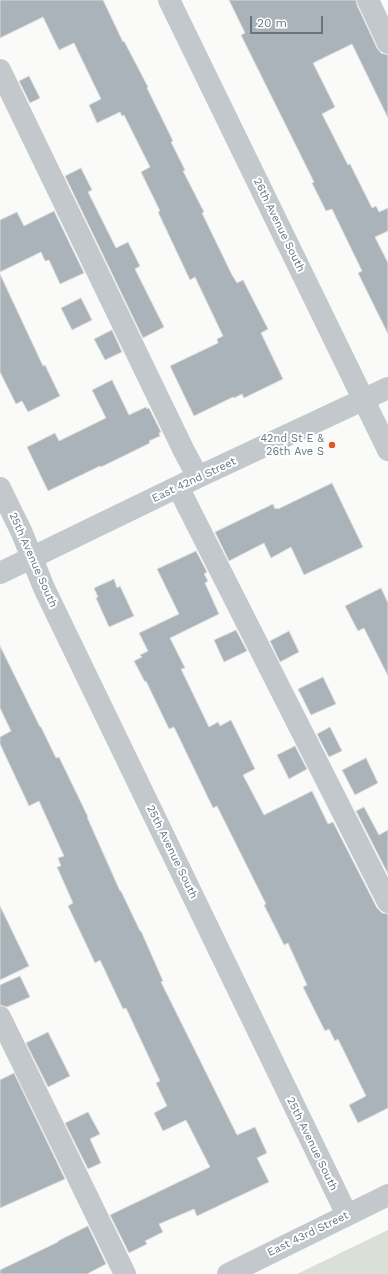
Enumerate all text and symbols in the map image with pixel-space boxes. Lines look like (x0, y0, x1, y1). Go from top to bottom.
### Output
scale bar (252, 8, 325, 34)
text: 20 m (257, 16, 287, 30)
street label: 26th Avenue South (251, 176, 307, 274)
place label: 42nd St E & 26th Ave S (260, 432, 324, 458)
marker: 42nd St E & 26th Ave S (327, 440, 337, 450)
street label: East 42nd Street (150, 455, 238, 505)
street label: 25th Avenue South (6, 510, 60, 610)
street label: 25th Avenue South (144, 803, 200, 901)
street label: 25th Avenue South (284, 1095, 340, 1193)
street label: East 43rd Street (265, 1209, 351, 1259)

